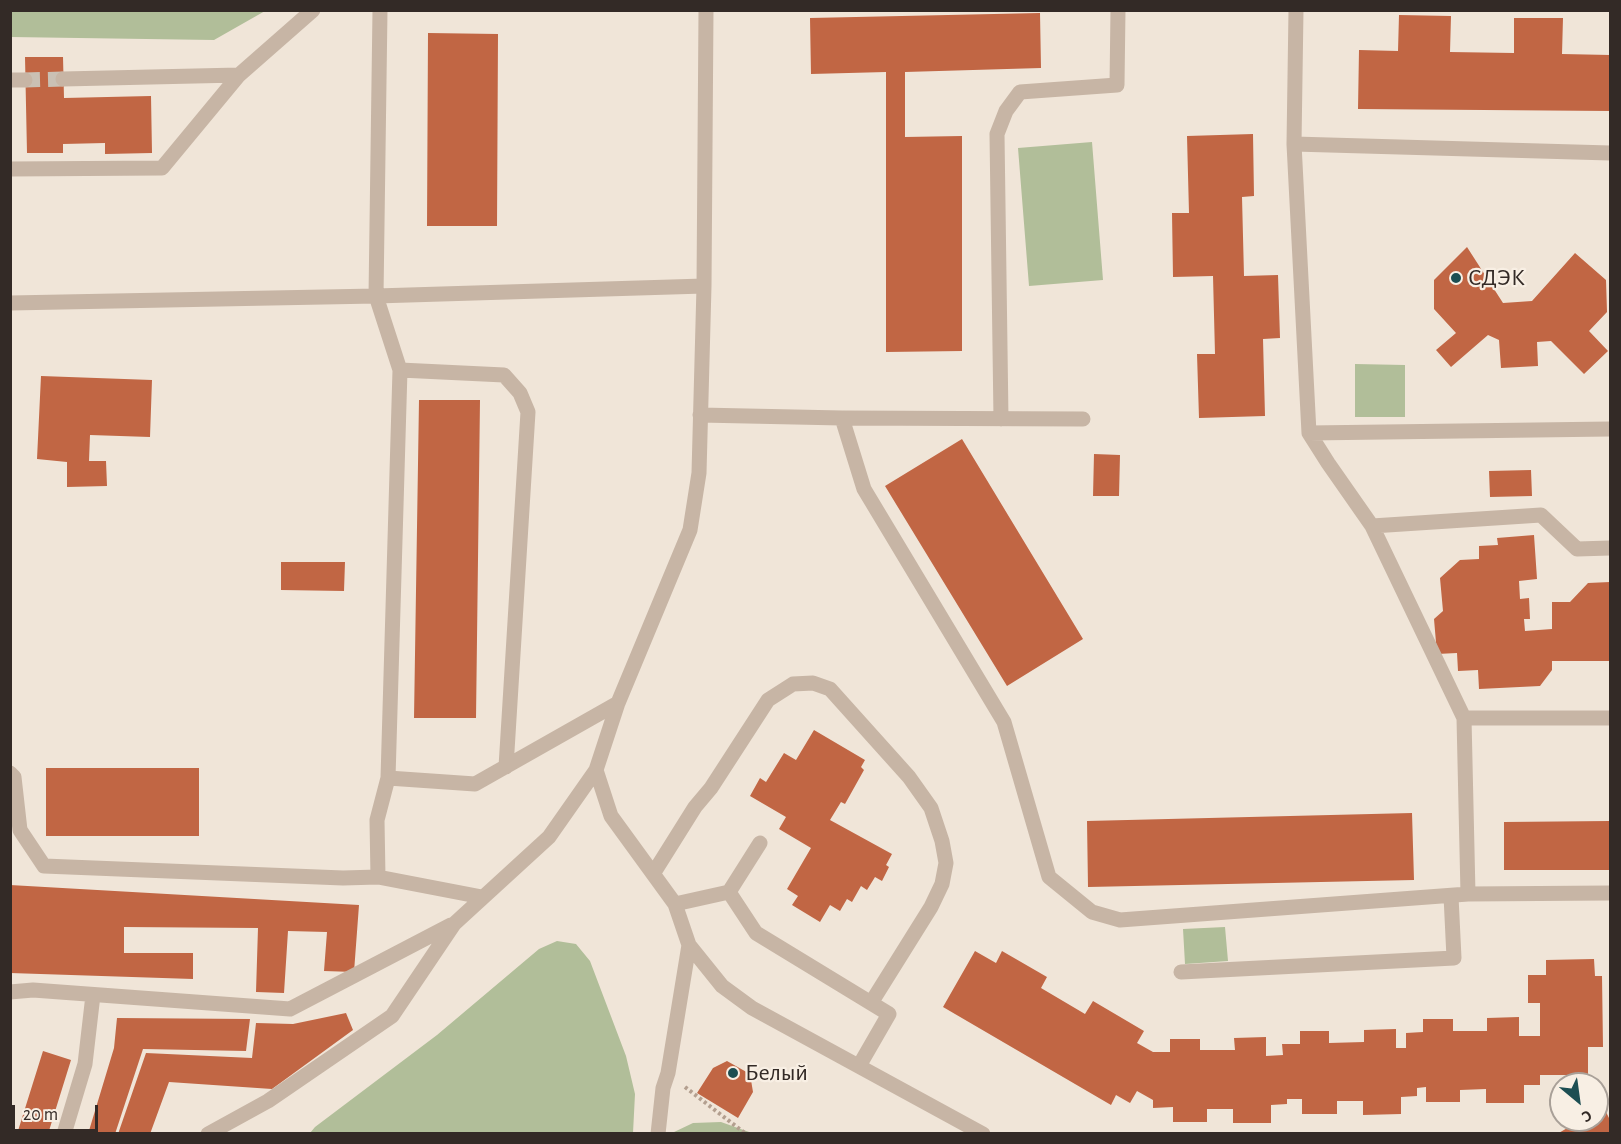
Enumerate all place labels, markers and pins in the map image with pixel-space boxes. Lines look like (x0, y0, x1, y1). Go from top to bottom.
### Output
place label: СДЭК (1468, 264, 1525, 292)
marker: СДЭК (1449, 271, 1463, 285)
place label: Белый (745, 1059, 808, 1087)
marker: Белый (726, 1066, 740, 1080)

